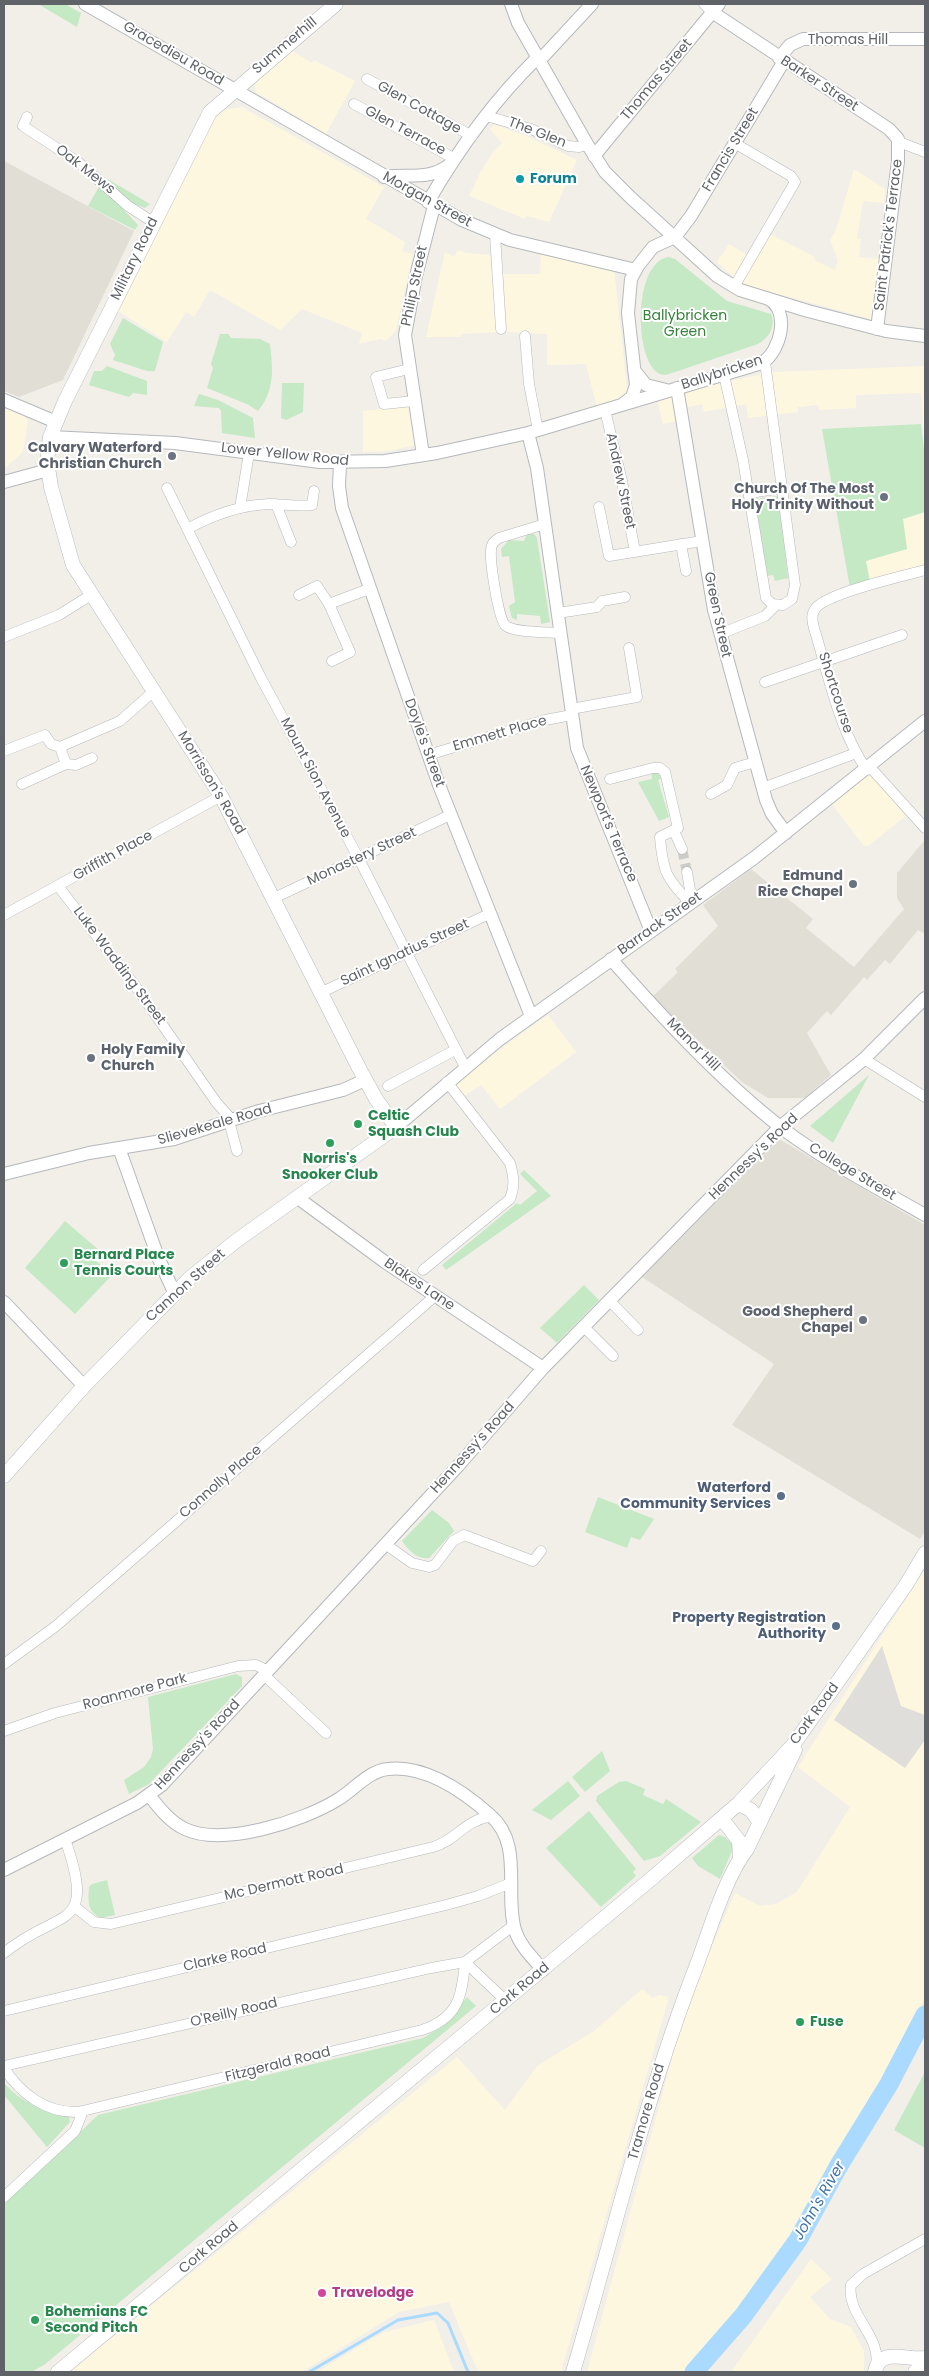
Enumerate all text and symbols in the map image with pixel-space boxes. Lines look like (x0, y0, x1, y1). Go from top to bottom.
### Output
street label: Summerhill (249, 14, 321, 78)
street label: Gracedieu Road (120, 18, 226, 90)
street label: Thomas Hill (808, 32, 888, 48)
street label: Thomas Street (618, 36, 696, 124)
street label: Barker Street (777, 53, 861, 115)
street label: Glen Cottage (374, 78, 464, 138)
street label: Glen Terrace (362, 103, 448, 159)
street label: Francis Street (699, 105, 763, 195)
street label: The Glen (506, 114, 568, 152)
street label: Oak Mews (52, 142, 118, 198)
street label: Saint Patrick's Terrace (871, 158, 907, 312)
street label: Morgan Street (380, 169, 474, 231)
place label: Forum (530, 171, 577, 187)
marker: Forum (514, 173, 526, 185)
street label: Military Road (108, 215, 162, 303)
street label: Philip Street (398, 244, 432, 328)
park label: Ballybricken Green (643, 308, 727, 341)
street label: Ballybricken (679, 352, 765, 394)
street label: Andrew Street (602, 431, 638, 531)
place label: Calvary Waterford Christian Church (28, 440, 162, 472)
street label: Lower Yellow Road (220, 440, 350, 470)
marker: Calvary Waterford Christian Church (166, 450, 178, 462)
place label: Church Of The Most Holy Trinity Without (731, 481, 874, 514)
marker: Church Of The Most Holy Trinity Without (878, 491, 890, 503)
street label: Green Street (700, 571, 734, 659)
street label: Shortcourse (814, 650, 856, 736)
street label: Doyle's Street (400, 696, 448, 790)
street label: Emmett Place (451, 713, 549, 755)
street label: Mount Sion Avenue (276, 715, 354, 841)
street label: Morrisson's Road (174, 728, 248, 838)
street label: Newport's Terrace (576, 763, 640, 885)
street label: Monastery Street (305, 824, 419, 890)
street label: Griffith Place (70, 827, 156, 885)
place label: Edmund Rice Chapel (758, 868, 843, 900)
marker: Edmund Rice Chapel (847, 878, 859, 890)
street label: Barrack Street (615, 889, 705, 959)
street label: Luke Wadding Street (69, 904, 169, 1028)
street label: Saint Ignatius Street (338, 916, 472, 990)
street label: Manor Hill (663, 1015, 723, 1075)
place label: Holy Family Church (101, 1042, 185, 1074)
marker: Holy Family Church (85, 1052, 97, 1064)
street label: Slievekeale Road (156, 1101, 274, 1149)
place label: Celtic Squash Club (368, 1108, 459, 1140)
street label: Hennessy's Road (706, 1110, 802, 1204)
marker: Celtic Squash Club (352, 1118, 364, 1130)
marker: Norris's Snooker Club (324, 1137, 336, 1149)
street label: College Street (806, 1140, 898, 1204)
place label: Norris's Snooker Club (282, 1151, 378, 1184)
street label: Cannon Street (143, 1246, 229, 1326)
place label: Bernard Place Tennis Courts (74, 1247, 175, 1280)
street label: Blakes Lane (380, 1255, 458, 1315)
marker: Bernard Place Tennis Courts (58, 1257, 70, 1269)
place label: Good Shepherd Chapel (742, 1304, 853, 1336)
marker: Good Shepherd Chapel (857, 1314, 869, 1326)
street label: Hennessy's Road (428, 1399, 518, 1497)
street label: Connolly Place (176, 1442, 266, 1522)
place label: Waterford Community Services (620, 1480, 771, 1512)
marker: Waterford Community Services (775, 1490, 787, 1502)
place label: Property Registration Authority (672, 1610, 826, 1642)
marker: Property Registration Authority (830, 1620, 842, 1632)
street label: Roanmore Park (81, 1670, 189, 1714)
street label: Cork Road (787, 1680, 843, 1748)
street label: Hennessy's Road (152, 1696, 244, 1794)
street label: Mc Dermott Road (223, 1861, 345, 1905)
street label: Clarke Road (182, 1940, 268, 1976)
street label: Cork Road (487, 1959, 553, 2019)
street label: O'Reilly Road (189, 1995, 279, 2031)
place label: Fuse (810, 2014, 844, 2030)
marker: Fuse (794, 2016, 806, 2028)
street label: Fitzgerald Road (224, 2044, 332, 2086)
street label: Tramore Road (625, 2062, 669, 2162)
water label: John's River (790, 2159, 850, 2243)
street label: Cork Road (176, 2218, 242, 2278)
place label: Travelodge (332, 2285, 414, 2301)
marker: Travelodge (316, 2287, 328, 2299)
place label: Bohemians FC Second Pitch (45, 2304, 148, 2336)
marker: Bohemians FC Second Pitch (29, 2314, 41, 2326)

